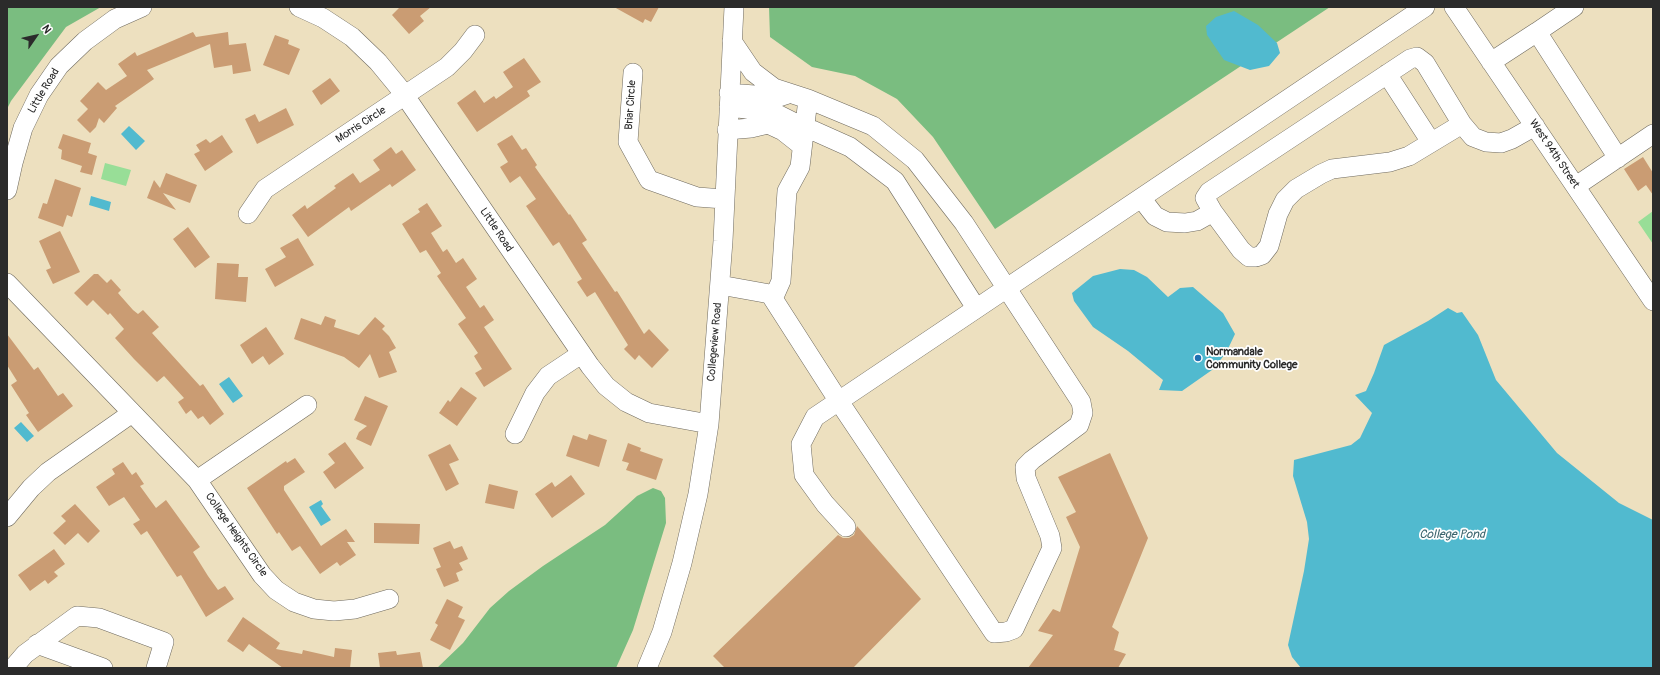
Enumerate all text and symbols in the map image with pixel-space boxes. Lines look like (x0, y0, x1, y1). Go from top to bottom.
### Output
north arrow (16, 16, 56, 56)
text: N (39, 22, 54, 36)
street label: Little Road (25, 66, 63, 116)
street label: Briar Circle (623, 80, 639, 130)
street label: Morris Circle (333, 104, 389, 146)
street label: West 94th Street (1526, 117, 1582, 191)
street label: Little Road (476, 205, 516, 255)
street label: Collegeview Road (705, 302, 725, 382)
place label: Normandale Community College (1206, 345, 1297, 371)
marker: Normandale Community College (1193, 353, 1203, 363)
street label: College Heights Circle (202, 490, 270, 580)
water label: College Pond (1419, 528, 1485, 542)

